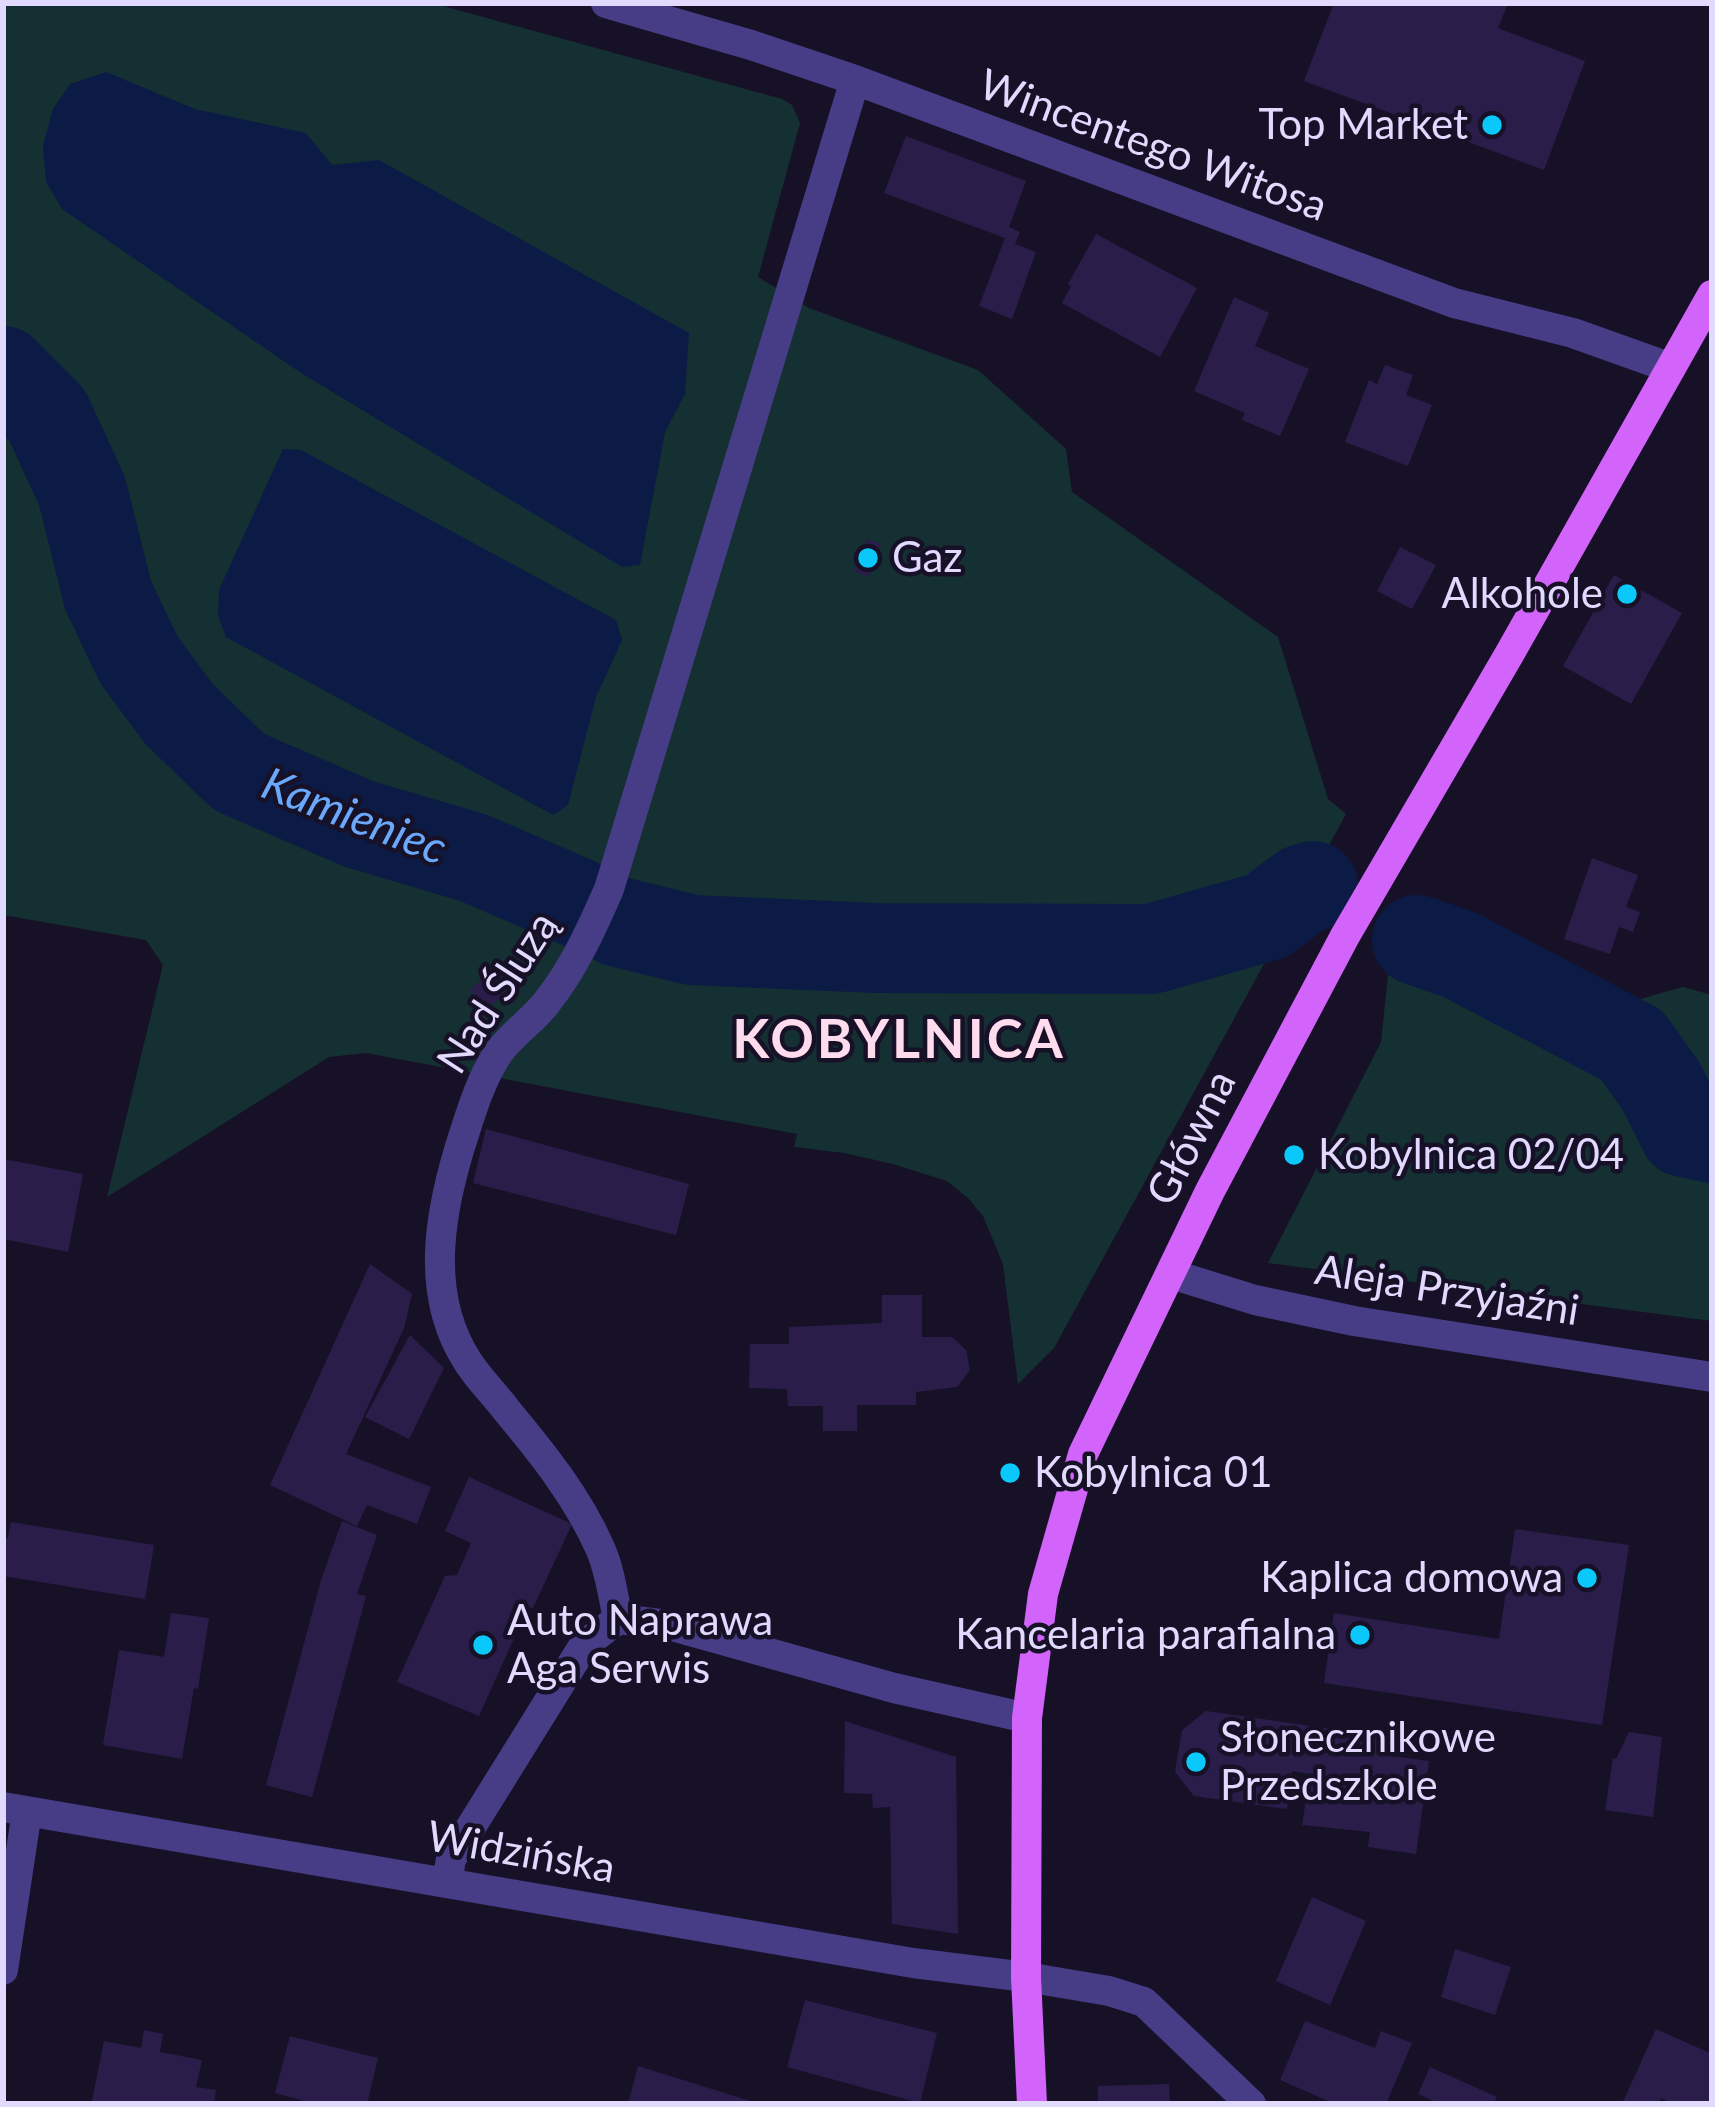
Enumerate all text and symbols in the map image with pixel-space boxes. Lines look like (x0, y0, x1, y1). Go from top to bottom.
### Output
street label: Wincentego Witosa (972, 60, 1334, 232)
place label: Top Market (1258, 100, 1468, 150)
marker: Top Market (1479, 112, 1505, 138)
place label: Gaz (892, 533, 962, 583)
marker: Gaz (855, 545, 881, 571)
place label: Alkohole (1441, 569, 1603, 619)
marker: Alkohole (1614, 581, 1640, 607)
water label: Kamieniec (254, 757, 454, 877)
street label: Nad Śluzą (427, 903, 569, 1083)
district label: KOBYLNICA (732, 1009, 1066, 1073)
street label: Główna (1137, 1062, 1247, 1214)
place label: Kobylnica 02/04 (1318, 1130, 1624, 1180)
marker: Kobylnica 02/04 (1281, 1142, 1307, 1168)
street label: Aleja Przyjaźni (1312, 1245, 1582, 1337)
place label: Kobylnica 01 (1034, 1448, 1272, 1498)
marker: Kobylnica 01 (997, 1460, 1023, 1486)
place label: Kaplica domowa (1260, 1553, 1563, 1603)
marker: Kaplica domowa (1574, 1565, 1600, 1591)
place label: Auto Naprawa Aga Serwis (507, 1596, 773, 1694)
place label: Kancelaria parafialna (955, 1610, 1336, 1660)
marker: Kancelaria parafialna (1347, 1622, 1373, 1648)
marker: Auto Naprawa Aga Serwis (470, 1632, 496, 1658)
place label: Słonecznikowe Przedszkole (1220, 1713, 1496, 1812)
marker: Słonecznikowe Przedszkole (1183, 1749, 1209, 1775)
street label: Widzińska (423, 1812, 619, 1894)

